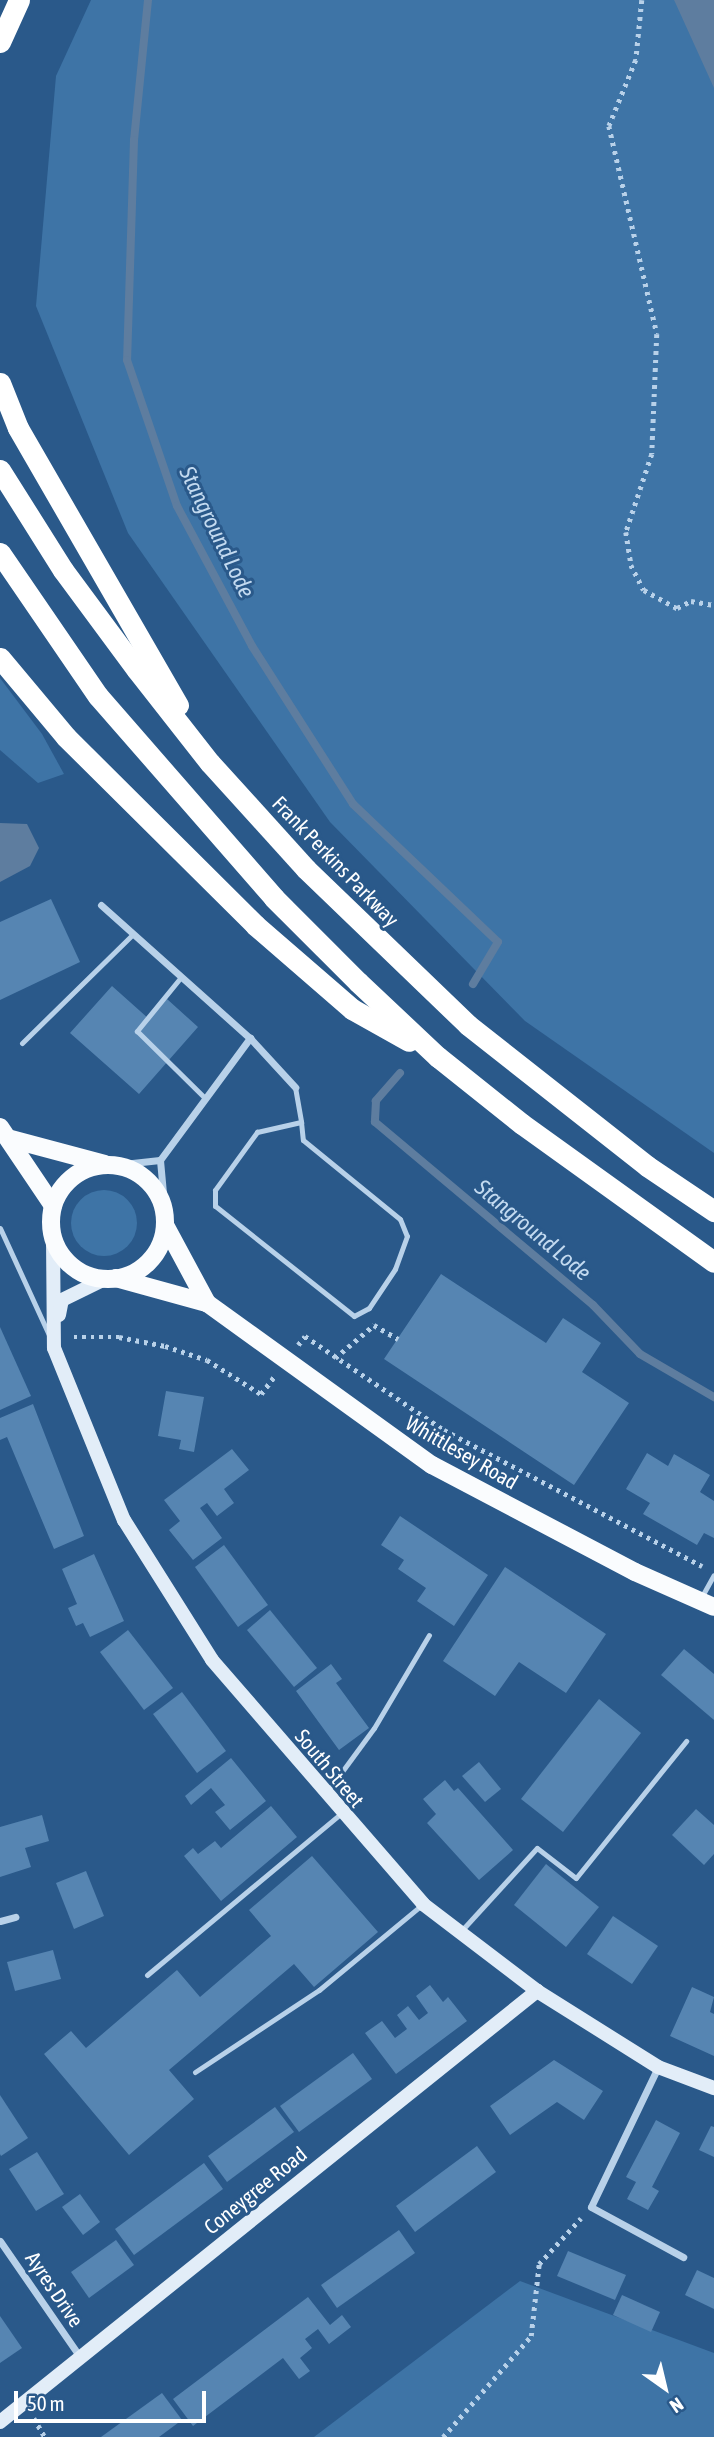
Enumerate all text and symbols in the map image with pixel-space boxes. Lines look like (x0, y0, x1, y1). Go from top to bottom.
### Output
water label: Stanground Lode (173, 462, 261, 602)
street label: Frank Perkins Parkway (267, 791, 405, 931)
water label: Stanground Lode (469, 1173, 597, 1287)
street label: Whittlesey Road (401, 1410, 523, 1494)
street label: South Street (290, 1724, 370, 1812)
street label: Coneygree Road (199, 2141, 311, 2239)
street label: Ayres Drive (21, 2246, 89, 2332)
north arrow (630, 2353, 700, 2423)
scale bar (18, 2378, 210, 2422)
text: 50 m (27, 2391, 65, 2415)
text: N (666, 2393, 688, 2418)

